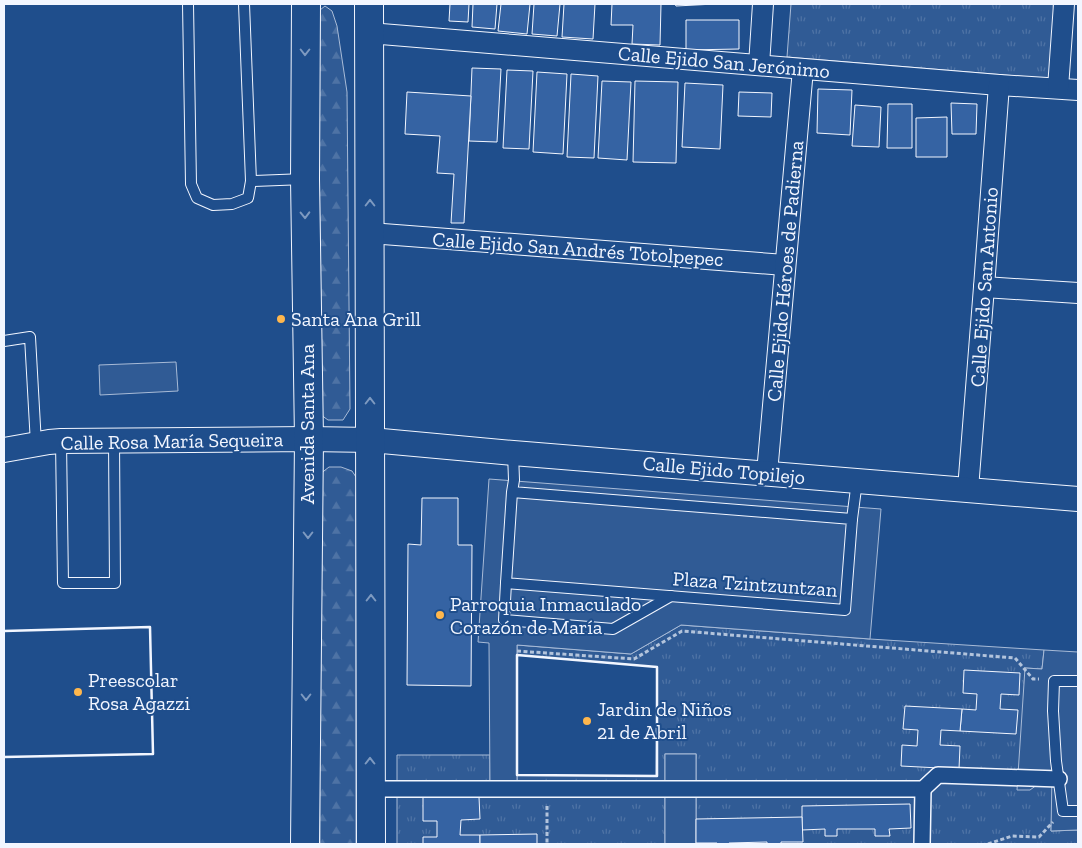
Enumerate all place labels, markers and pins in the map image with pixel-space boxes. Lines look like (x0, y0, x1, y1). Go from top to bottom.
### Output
place label: Santa Ana Grill (291, 307, 421, 331)
marker: Santa Ana Grill (275, 313, 287, 325)
place label: Parroquia Inmaculado Corazón de María (450, 592, 641, 639)
marker: Parroquia Inmaculado Corazón de María (434, 609, 446, 621)
place label: Preescolar Rosa Agazzi (88, 668, 191, 715)
marker: Preescolar Rosa Agazzi (72, 686, 84, 698)
place label: Jardin de Niños 21 de Abril (597, 697, 732, 744)
marker: Jardin de Niños 21 de Abril (581, 715, 593, 727)

